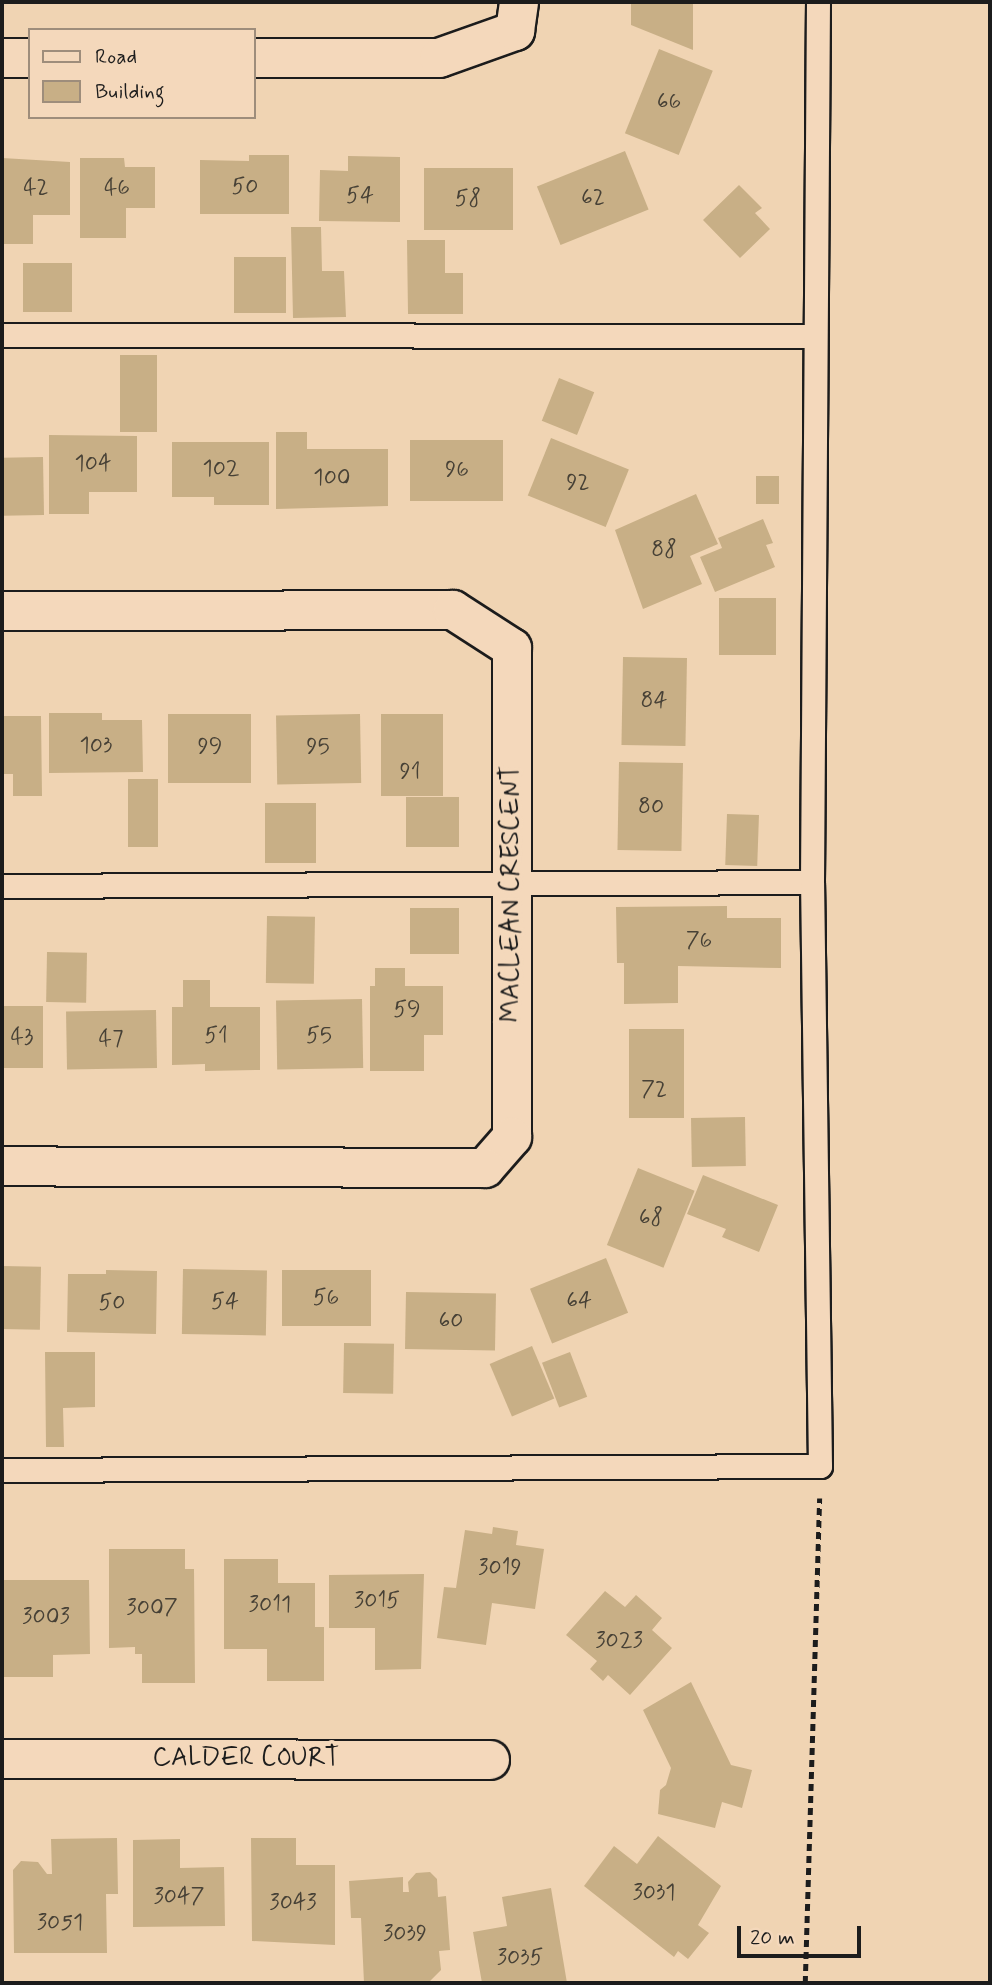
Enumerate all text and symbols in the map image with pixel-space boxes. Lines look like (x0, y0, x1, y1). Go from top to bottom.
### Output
legend (28, 28, 256, 119)
text: Road (95, 43, 137, 71)
text: Building (95, 78, 165, 106)
house number: 66 (657, 88, 681, 116)
house number: 50 (232, 173, 258, 201)
house number: 42 (23, 174, 49, 202)
house number: 46 (104, 174, 130, 202)
house number: 54 (346, 182, 374, 210)
house number: 62 (581, 184, 605, 212)
house number: 58 (455, 185, 481, 213)
house number: 104 (75, 450, 111, 478)
house number: 102 (202, 455, 240, 483)
house number: 96 (445, 456, 469, 484)
house number: 100 (313, 464, 351, 492)
house number: 92 (566, 469, 590, 497)
house number: 88 (651, 536, 677, 564)
house number: 84 (641, 687, 667, 715)
house number: 103 (80, 732, 112, 760)
house number: 99 (197, 733, 223, 761)
house number: 95 (306, 733, 330, 761)
house number: 91 (399, 758, 421, 786)
street label: MACLEAN CRESCENT (496, 761, 528, 1027)
house number: 80 (638, 793, 664, 821)
house number: 76 (686, 927, 712, 955)
house number: 59 (393, 996, 421, 1024)
house number: 51 (204, 1022, 228, 1050)
house number: 55 (306, 1022, 332, 1050)
house number: 43 (10, 1023, 34, 1051)
house number: 47 (99, 1025, 123, 1053)
house number: 72 (641, 1076, 667, 1104)
house number: 68 (639, 1204, 663, 1232)
house number: 56 (313, 1284, 339, 1312)
house number: 64 (566, 1287, 592, 1315)
house number: 54 (211, 1288, 239, 1316)
house number: 50 (99, 1289, 125, 1317)
house number: 60 (439, 1307, 463, 1335)
house number: 3019 (478, 1554, 522, 1582)
house number: 3015 (354, 1587, 400, 1615)
house number: 3011 (249, 1591, 291, 1619)
house number: 3007 (126, 1594, 178, 1622)
house number: 3003 (22, 1603, 70, 1631)
house number: 3023 (595, 1627, 643, 1655)
street label: CALDER COURT (150, 1743, 342, 1775)
house number: 3031 (632, 1879, 676, 1907)
house number: 3047 (153, 1883, 205, 1911)
house number: 3043 (269, 1889, 317, 1917)
house number: 3051 (37, 1909, 83, 1937)
scale bar (740, 1912, 864, 1956)
house number: 3039 (383, 1920, 427, 1948)
text: 20 m (750, 1924, 795, 1952)
house number: 3035 (497, 1944, 543, 1972)

